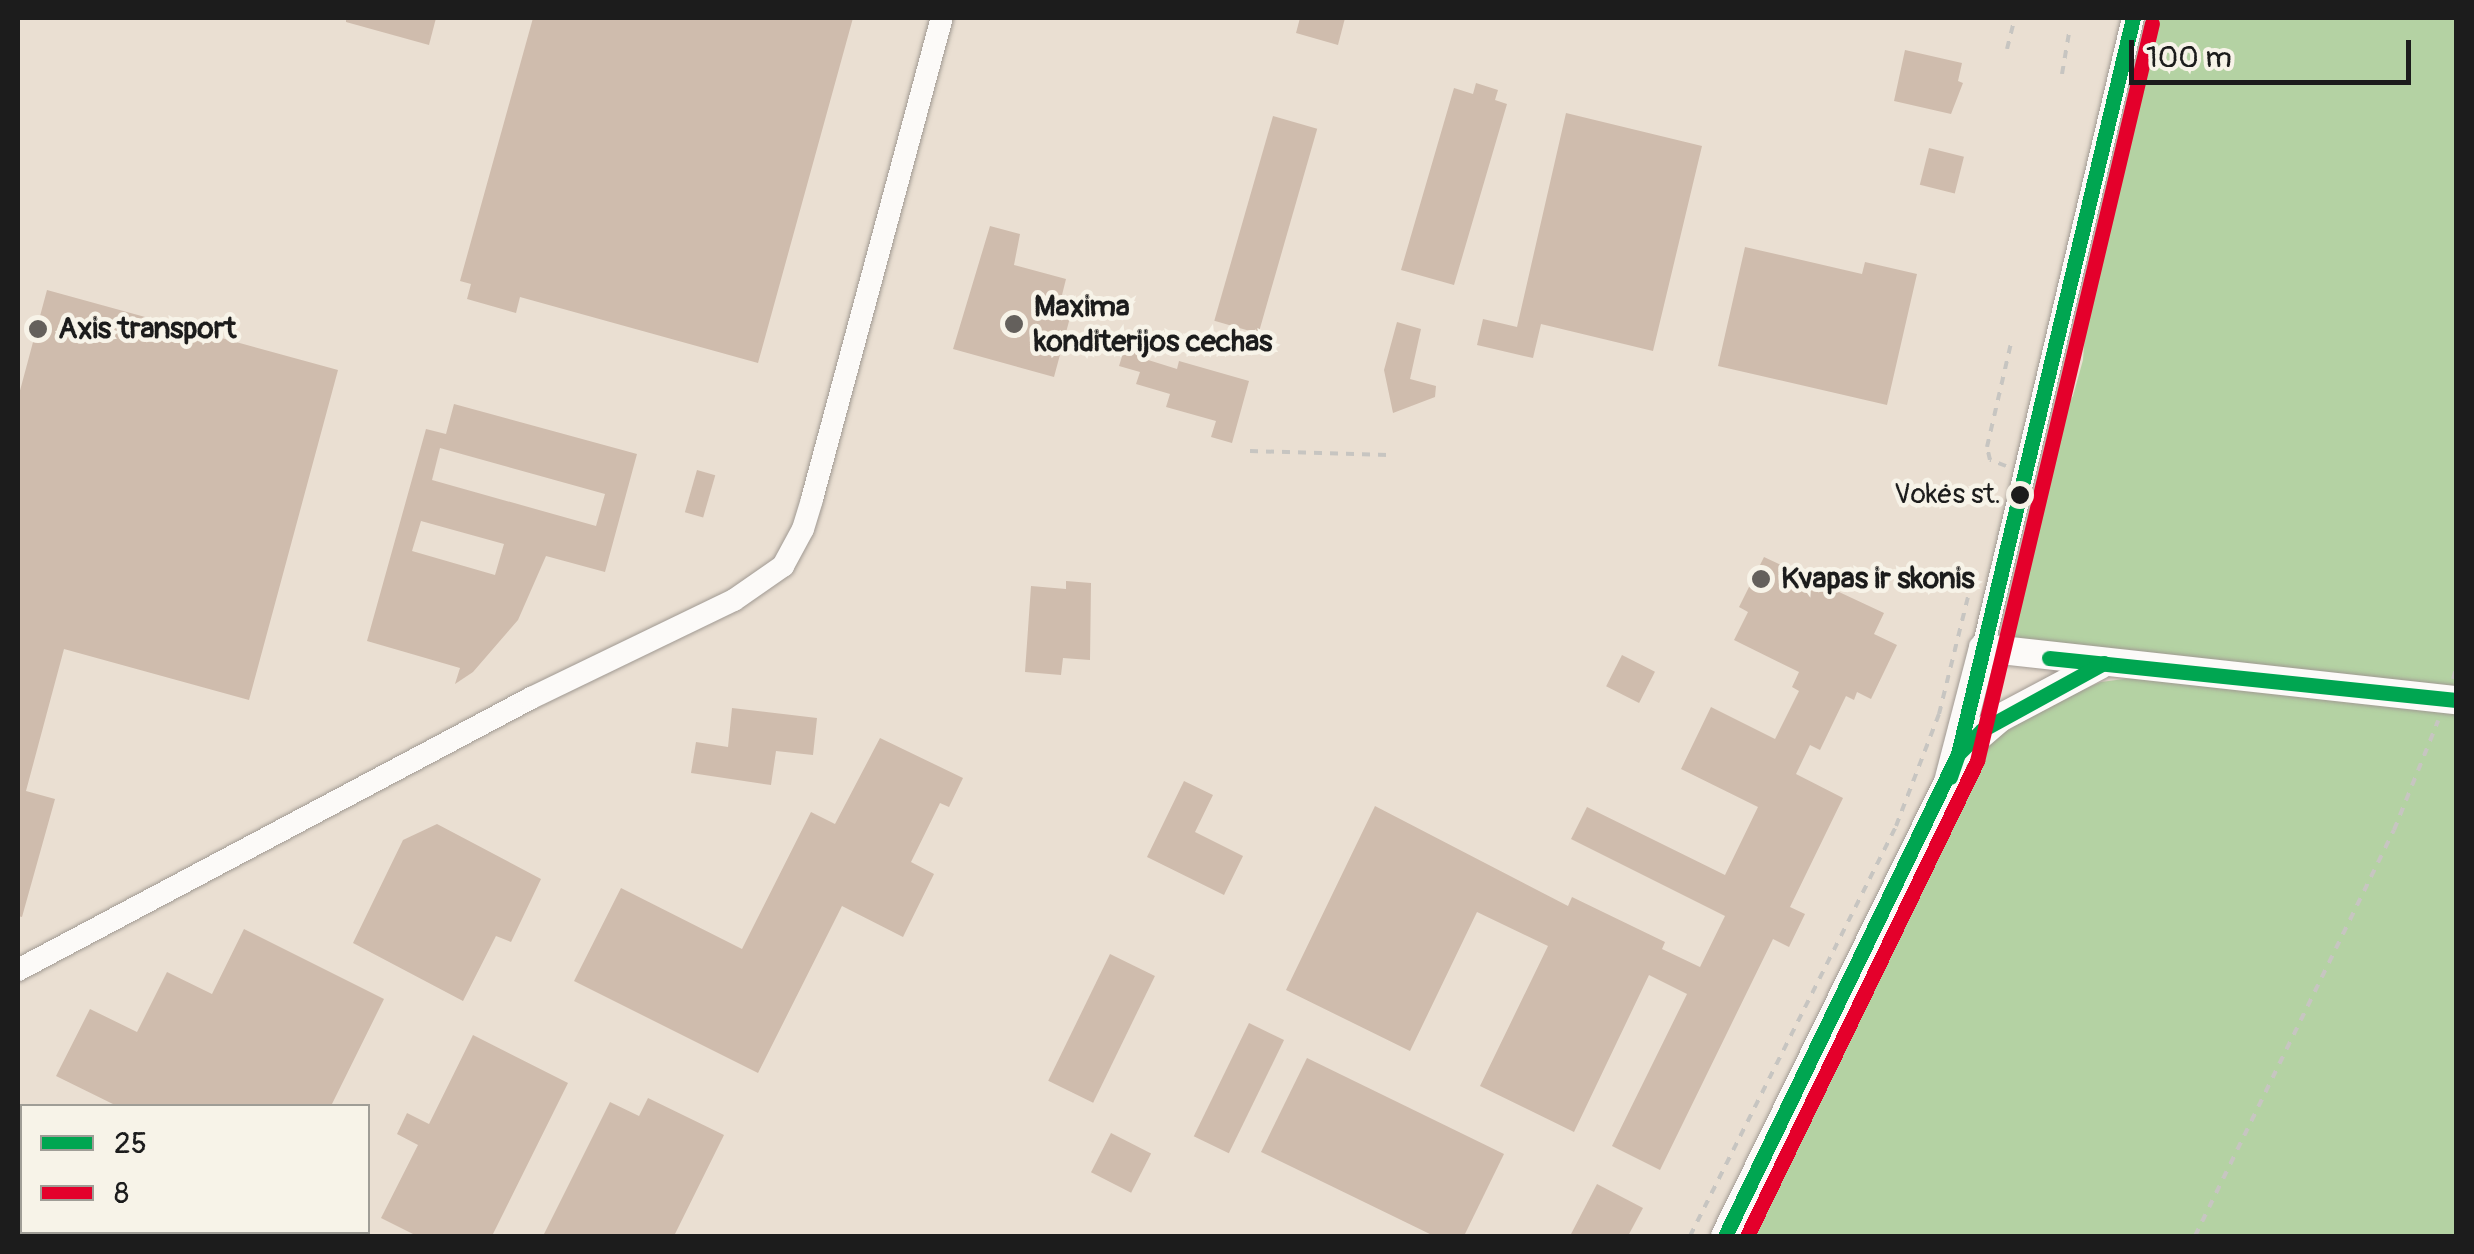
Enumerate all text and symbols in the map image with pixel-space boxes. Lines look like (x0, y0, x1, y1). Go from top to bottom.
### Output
scale bar (2134, 20, 2416, 82)
text: 100 m (2146, 39, 2232, 76)
place label: Maxima konditerijos cechas (1034, 289, 1272, 360)
place label: Axis transport (58, 311, 236, 347)
marker: Maxima konditerijos cechas (1003, 313, 1025, 335)
marker: Axis transport (27, 318, 49, 340)
place label: Vokės st. (1894, 478, 2001, 512)
marker: Vokės st. (2010, 485, 2030, 505)
place label: Kvapas ir skonis (1781, 561, 1975, 597)
marker: Kvapas ir skonis (1750, 568, 1772, 590)
legend (20, 1104, 370, 1234)
text: 25 (114, 1125, 147, 1162)
text: 8 (114, 1175, 129, 1212)

